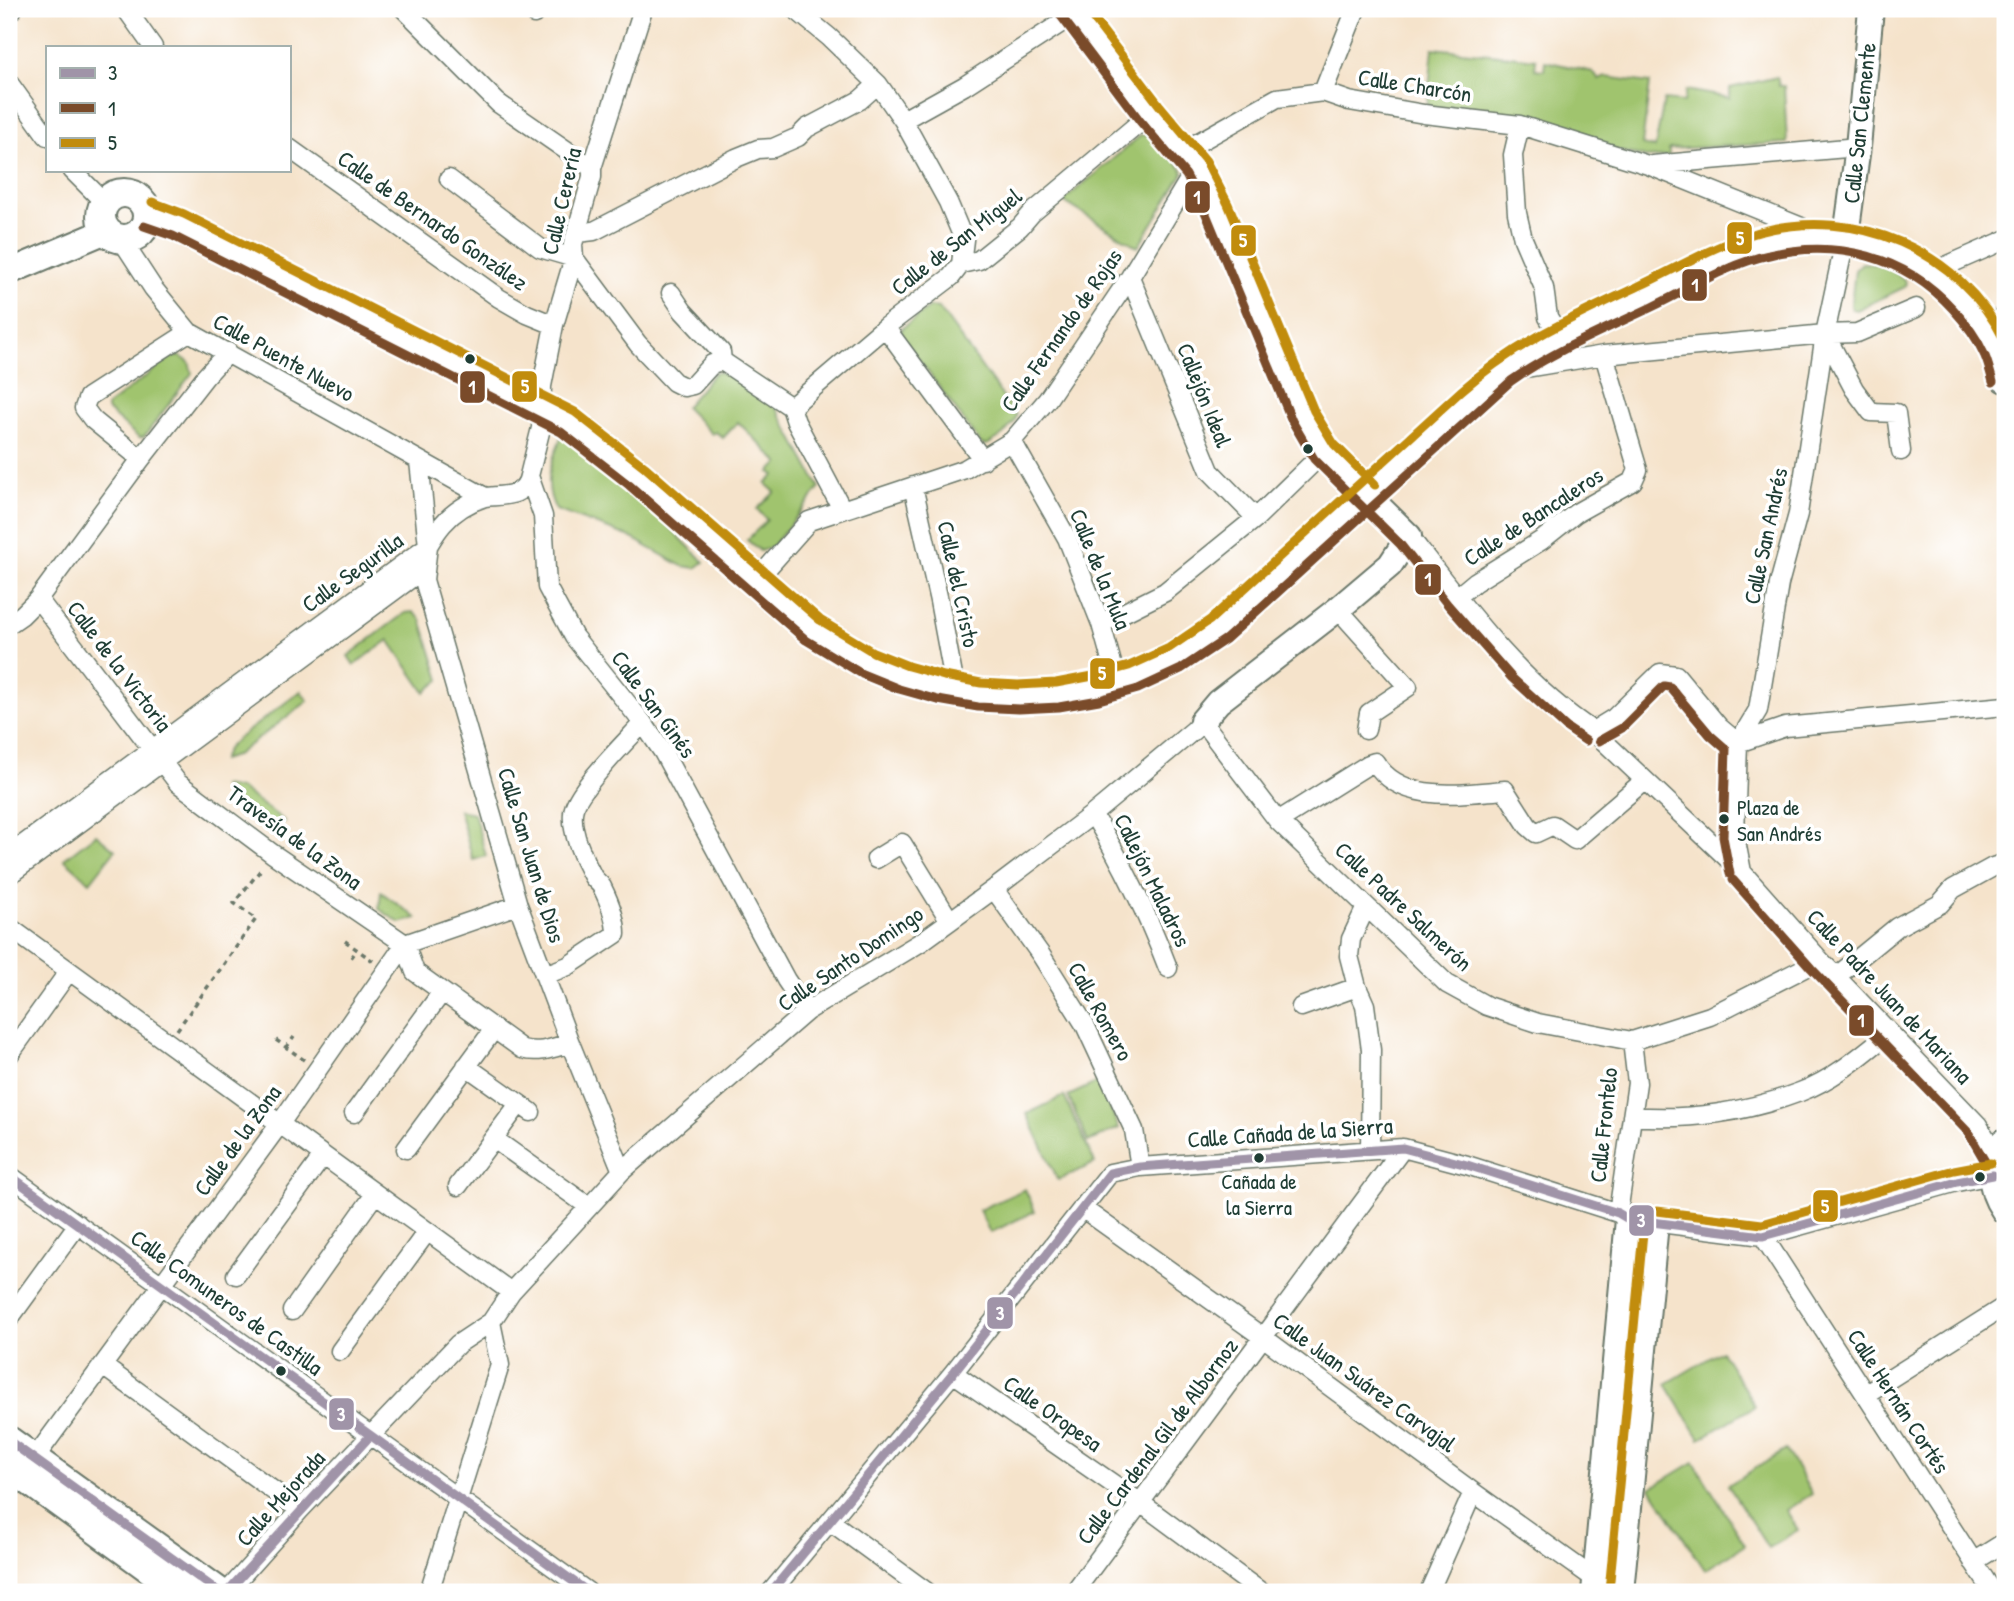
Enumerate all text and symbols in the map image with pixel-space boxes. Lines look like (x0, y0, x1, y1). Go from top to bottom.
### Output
street label: Calle San Clemente (1835, 41, 1883, 205)
legend (46, 46, 290, 172)
text: 3 (108, 58, 117, 87)
street label: Calle Charcón (1356, 61, 1474, 109)
text: 1 (108, 94, 116, 123)
text: 5 (108, 128, 117, 157)
street label: Calle de Bernardo González (332, 143, 534, 297)
street label: Calle Cerería (534, 145, 588, 257)
street label: Calle de San Miguel (884, 180, 1029, 302)
line badge: 1 (1184, 180, 1211, 214)
text: 1 (1194, 184, 1201, 210)
line badge: 5 (1726, 221, 1753, 255)
line badge: 5 (1230, 224, 1257, 257)
text: 5 (1736, 225, 1745, 251)
text: 5 (1239, 227, 1248, 253)
street label: Calle Fernando de Rojas (993, 242, 1129, 418)
line badge: 1 (1681, 268, 1708, 302)
text: 1 (1692, 272, 1699, 298)
street label: Calle Puente Nuevo (208, 305, 360, 409)
street label: Callejón Ideal (1170, 338, 1240, 452)
unlabelled marker (463, 352, 477, 366)
line badge: 1 (459, 370, 486, 404)
line badge: 5 (511, 370, 538, 403)
text: 5 (521, 373, 530, 399)
text: 1 (469, 374, 476, 400)
unlabelled marker (1301, 442, 1315, 456)
street label: Calle de Bancaleros (1457, 459, 1609, 573)
street label: Calle San Andrés (1735, 465, 1795, 607)
street label: Calle de la Mula (1063, 504, 1139, 634)
street label: Calle del Cristo (931, 518, 987, 650)
street label: Calle Segurilla (295, 525, 409, 619)
line badge: 1 (1414, 563, 1442, 596)
text: 1 (1425, 566, 1432, 592)
street label: Calle de la Victoria (60, 594, 180, 738)
street label: Calle San Ginés (604, 644, 704, 764)
line badge: 5 (1089, 657, 1116, 690)
text: 5 (1098, 660, 1107, 686)
street label: Calle San Juan de Dios (491, 764, 573, 946)
street label: Travesía de la Zona (221, 778, 369, 896)
place label: Plaza de San Andrés (1737, 793, 1822, 848)
street label: Callejón Maladros (1107, 808, 1199, 952)
marker: Plaza de San Andrés (1717, 812, 1731, 826)
street label: Calle Padre Salmerón (1329, 834, 1479, 978)
street label: Calle Santo Domingo (771, 898, 929, 1018)
street label: Calle Padre Juan de Mariana (1800, 902, 1980, 1090)
street label: Calle Romero (1061, 956, 1141, 1066)
line badge: 1 (1848, 1004, 1875, 1037)
text: 1 (1858, 1007, 1865, 1033)
street label: Calle Frontelo (1582, 1066, 1624, 1184)
street label: Calle de la Zona (186, 1078, 288, 1202)
street label: Calle Cañada de la Sierra (1186, 1109, 1394, 1155)
marker: Cañada de la Sierra (1252, 1151, 1266, 1165)
place label: Cañada de la Sierra (1221, 1167, 1297, 1222)
unlabelled marker (1973, 1170, 1987, 1184)
line badge: 5 (1812, 1189, 1839, 1223)
text: 5 (1821, 1193, 1830, 1219)
line badge: 3 (1628, 1204, 1655, 1237)
text: 3 (1637, 1207, 1646, 1233)
street label: Calle Comuneros de Castilla (125, 1222, 329, 1382)
line badge: 3 (986, 1296, 1014, 1330)
text: 3 (996, 1300, 1005, 1326)
street label: Calle Juan Suárez Carvajal (1267, 1305, 1464, 1460)
street label: Calle Hernán Cortés (1841, 1323, 1957, 1479)
street label: Calle Cardenal Gil de Albornoz (1069, 1331, 1245, 1551)
unlabelled marker (274, 1364, 288, 1378)
street label: Calle Oropesa (998, 1368, 1108, 1458)
line badge: 3 (328, 1397, 355, 1431)
text: 3 (337, 1401, 346, 1427)
street label: Calle Mejorada (229, 1443, 331, 1553)

